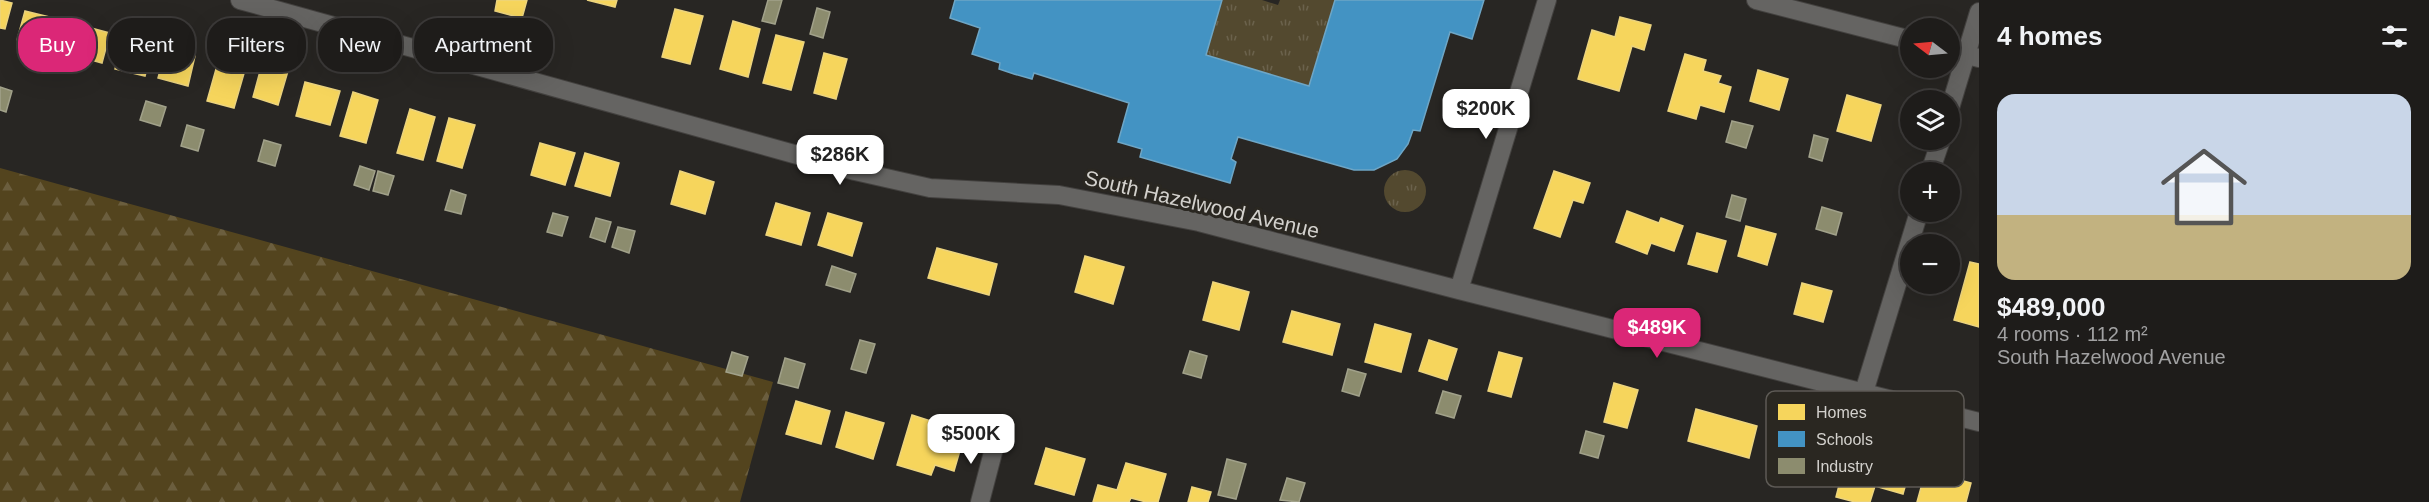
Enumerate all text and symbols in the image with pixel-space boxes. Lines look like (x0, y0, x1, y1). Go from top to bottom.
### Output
chip: Buy (18, 18, 96, 72)
chip: Rent (108, 18, 195, 72)
chip: Filters (207, 18, 306, 72)
chip: New (318, 18, 402, 72)
chip: Apartment (414, 18, 553, 72)
north arrow (1900, 18, 1960, 78)
map controls (1900, 18, 1960, 294)
icon: filters (2378, 20, 2411, 53)
text: 4 homes (1997, 21, 2103, 51)
pin: $200K (1444, 89, 1528, 140)
button: layers (1900, 90, 1960, 150)
text: $200K (1457, 97, 1515, 119)
icon: home (2150, 133, 2258, 241)
pin: $286K (798, 135, 882, 186)
text: $286K (811, 143, 869, 165)
button: + (1900, 162, 1960, 222)
street label: South Hazelwood Avenue (1082, 166, 1322, 242)
button: − (1900, 234, 1960, 294)
text: $489,000 (1997, 292, 2105, 322)
pin: $489K (1615, 308, 1699, 359)
text: $489K (1628, 316, 1686, 338)
text: 4 rooms · 112 m² (1997, 323, 2148, 345)
text: South Hazelwood Avenue (1997, 346, 2226, 368)
legend (1766, 391, 1964, 487)
text: Homes (1816, 404, 1867, 421)
pin: $500K (929, 414, 1013, 465)
text: $500K (942, 422, 1000, 444)
text: Schools (1816, 431, 1873, 448)
text: Industry (1816, 458, 1873, 475)

